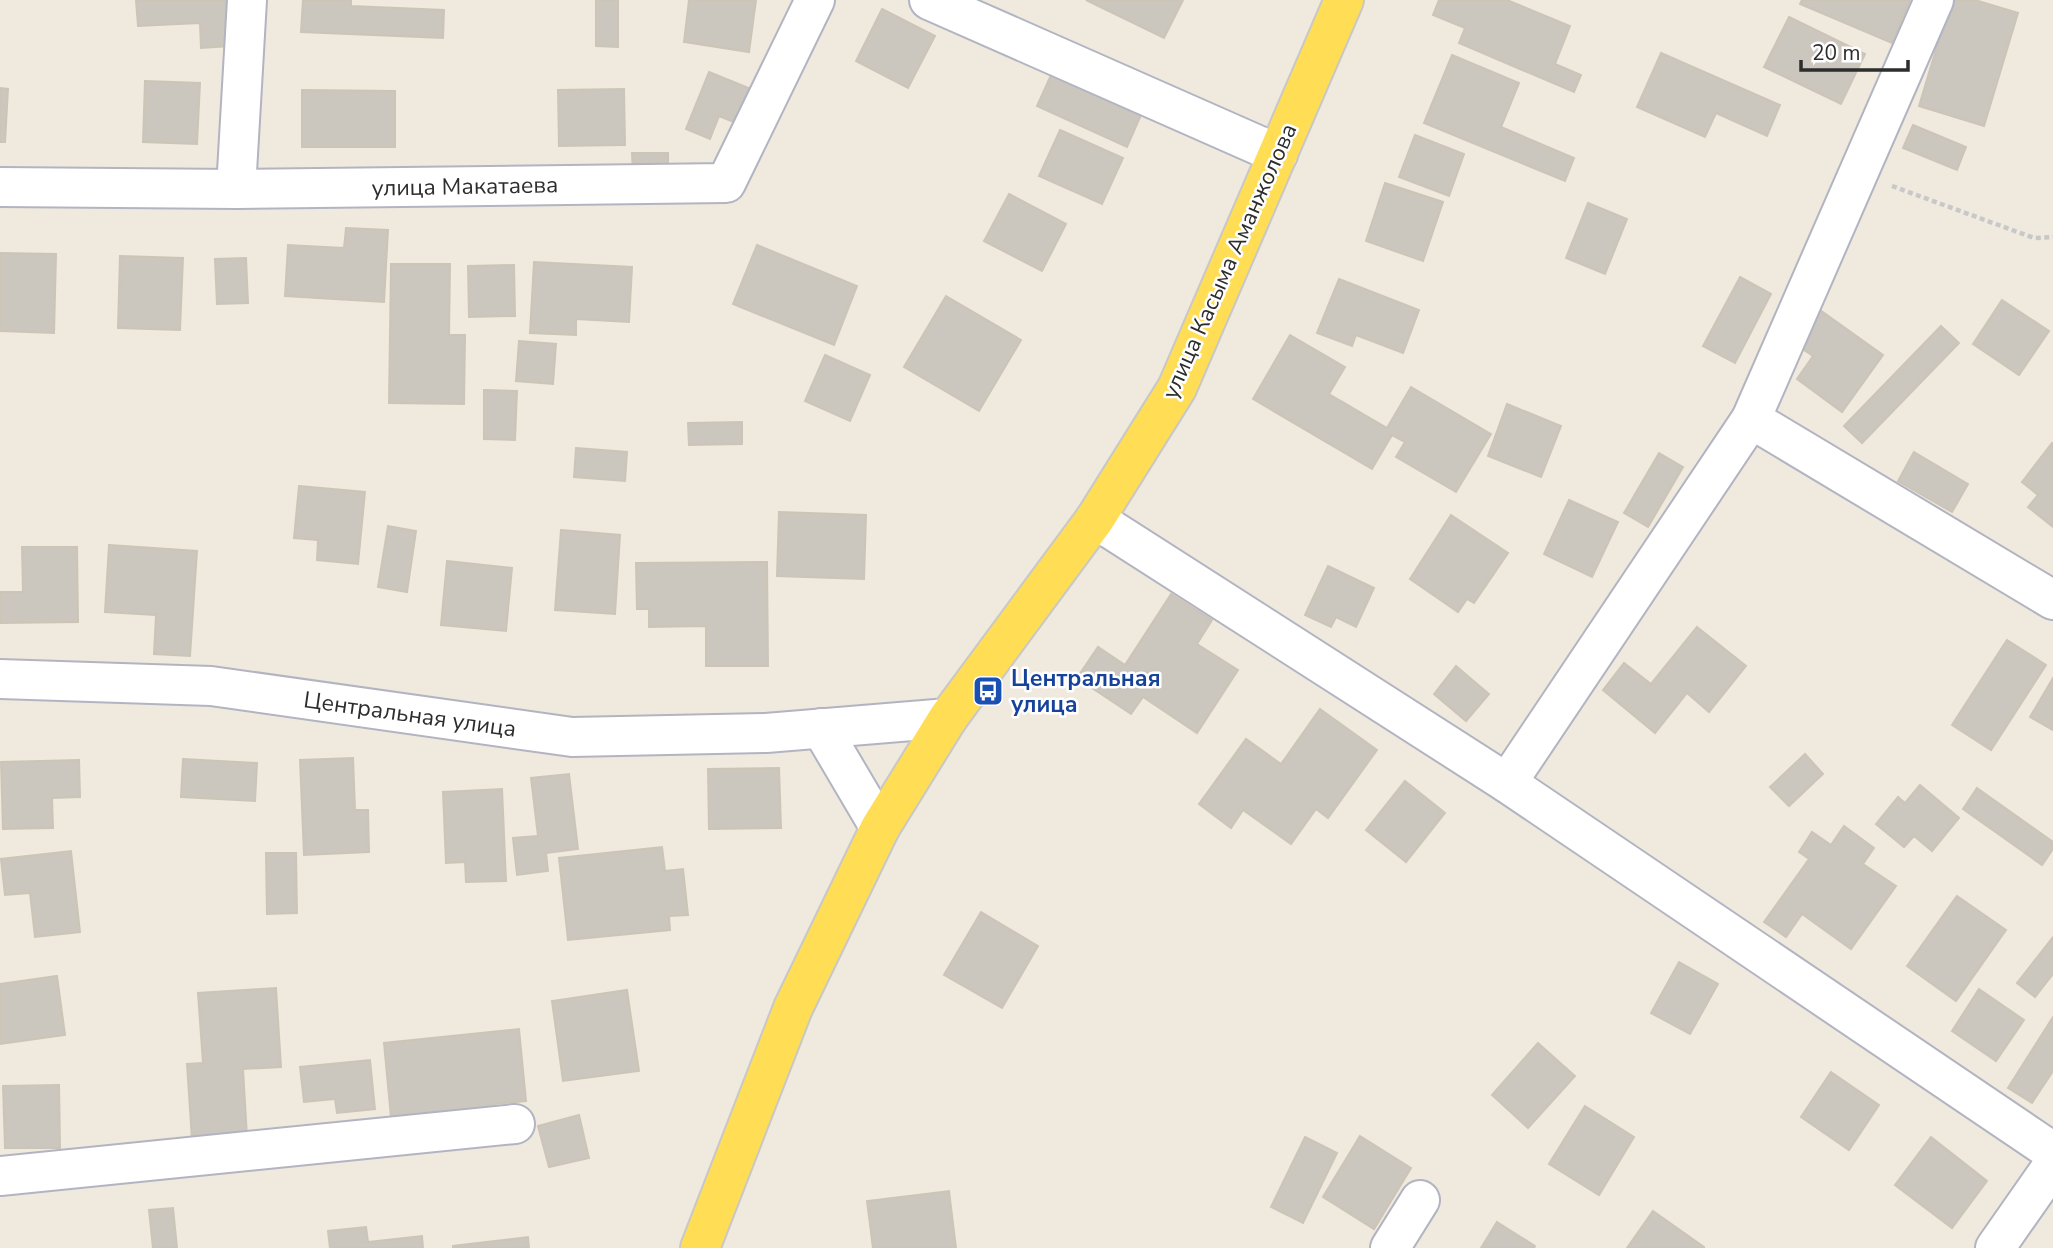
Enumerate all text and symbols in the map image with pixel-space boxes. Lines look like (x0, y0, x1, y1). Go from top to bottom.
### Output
scale bar (1801, 28, 1908, 72)
text: 20 m (1812, 39, 1861, 67)
street label: улица Касыма Аманжолова (1155, 119, 1304, 404)
street label: улица Макатаева (371, 169, 559, 204)
place label: Центральная улица (1011, 663, 1161, 720)
bus stop icon: Центральная улица (971, 674, 1005, 708)
street label: Центральная улица (302, 684, 518, 745)

